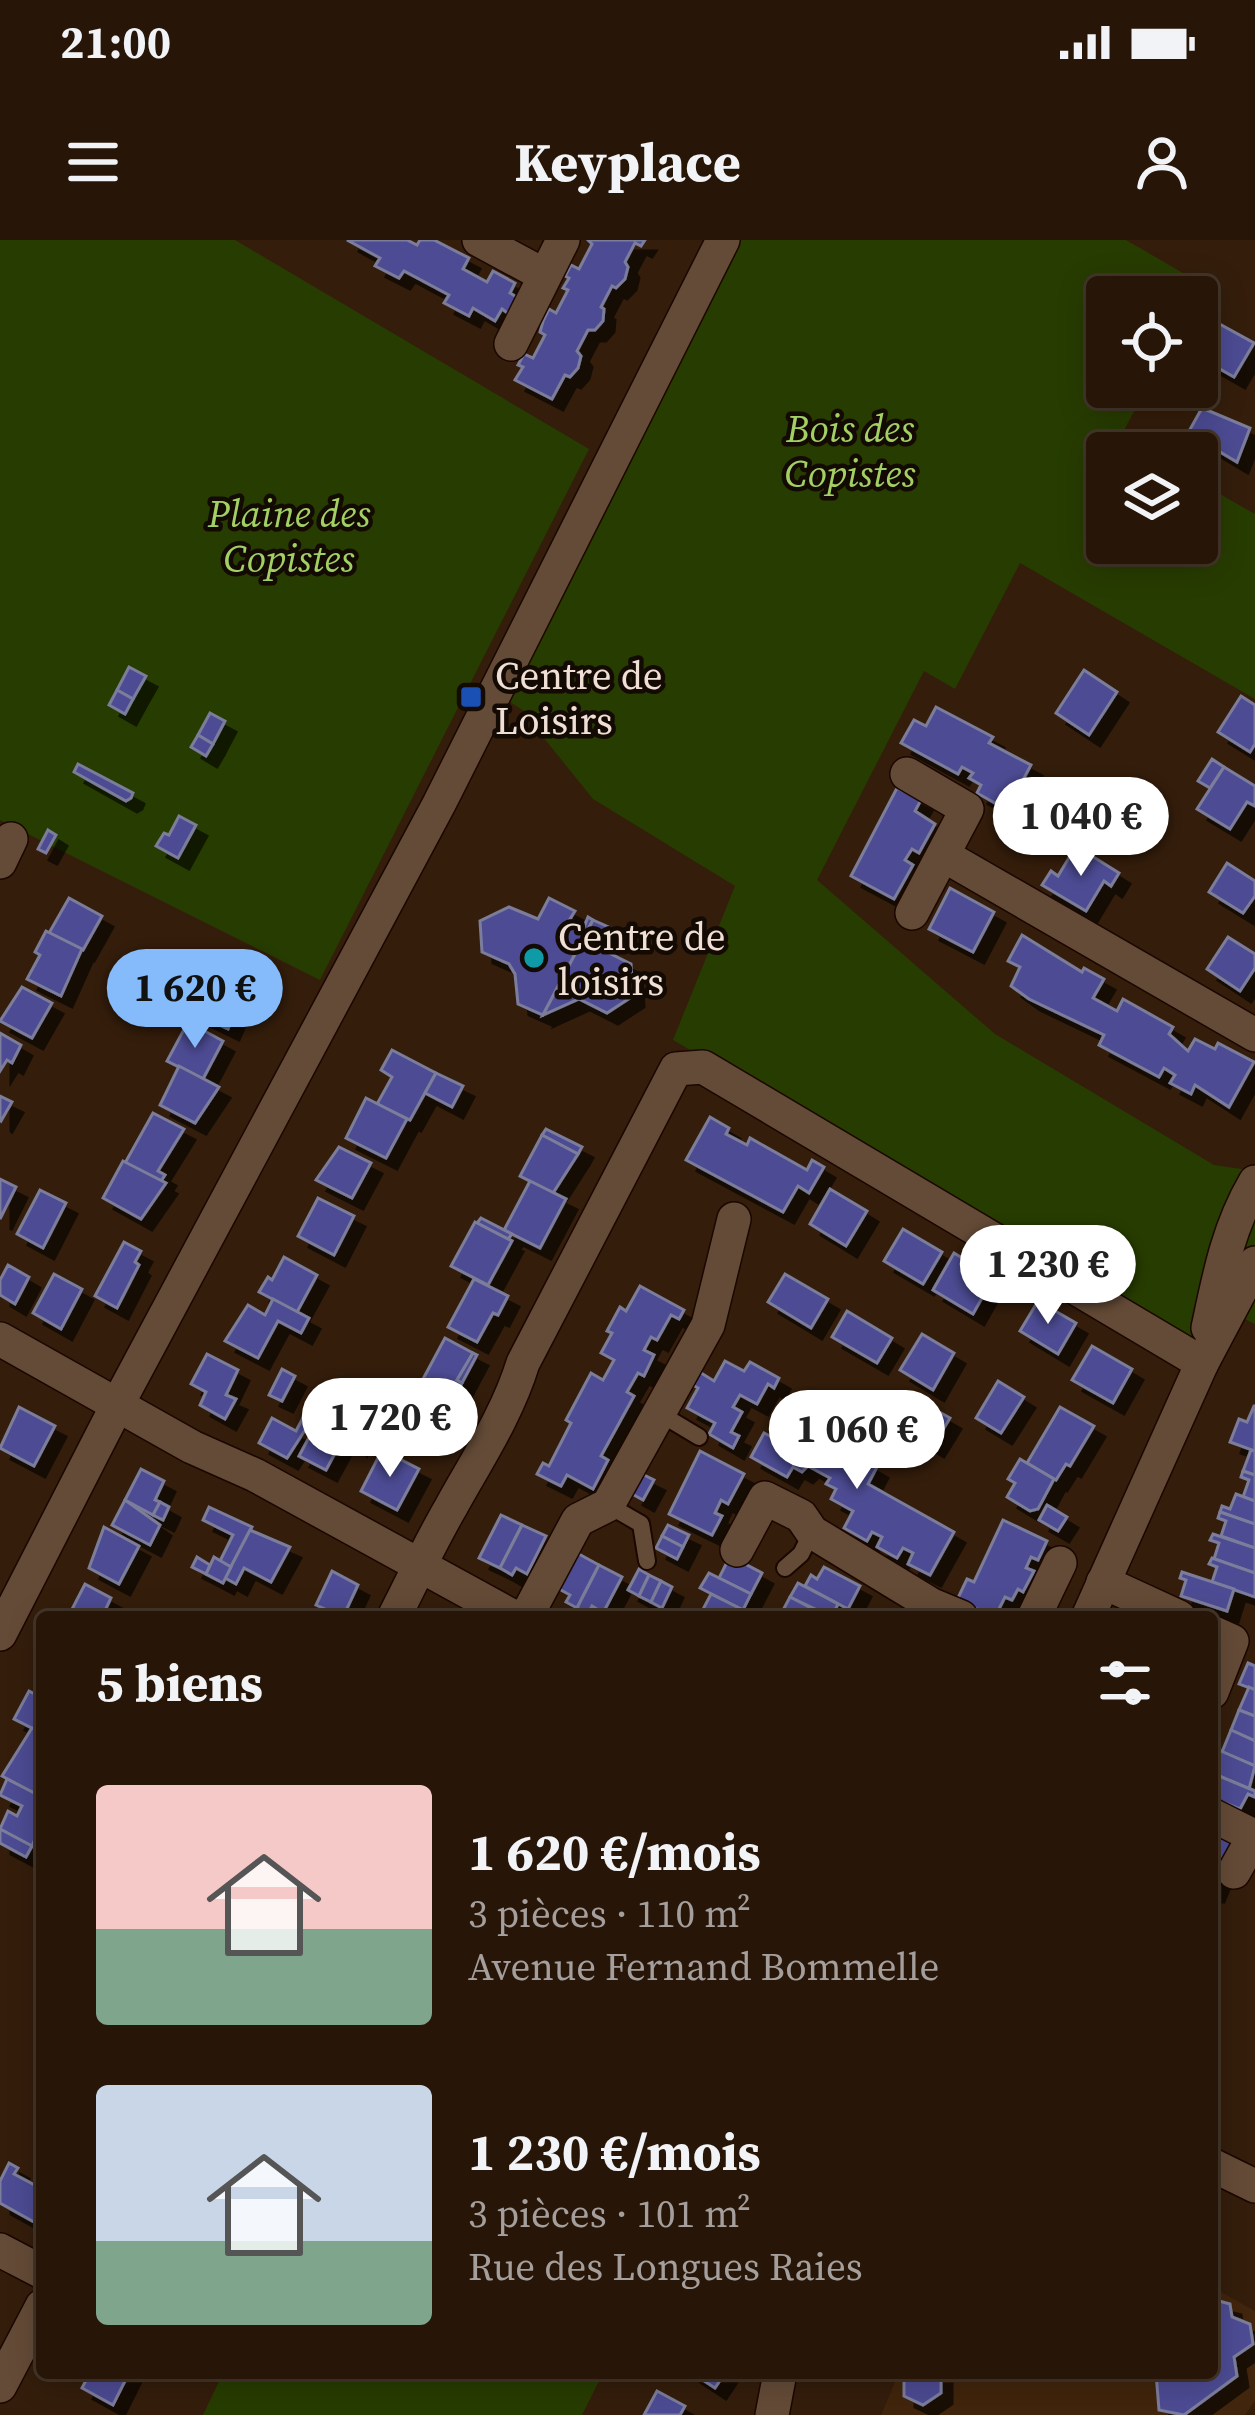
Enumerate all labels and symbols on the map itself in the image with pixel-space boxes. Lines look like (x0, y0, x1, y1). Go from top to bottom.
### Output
park label: Bois des Copistes (785, 402, 916, 500)
park label: Plaine des Copistes (207, 487, 371, 585)
place label: Centre de Loisirs (495, 649, 663, 747)
marker: Centre de Loisirs (458, 684, 484, 710)
pin: 1 040 € (970, 777, 1192, 879)
place label: Centre de loisirs (558, 910, 726, 1008)
marker: Centre de loisirs (521, 945, 547, 971)
pin: 1 620 € (84, 949, 306, 1051)
pin: 1 230 € (937, 1225, 1159, 1327)
pin: 1 720 € (279, 1378, 501, 1480)
pin: 1 060 € (746, 1390, 968, 1492)

